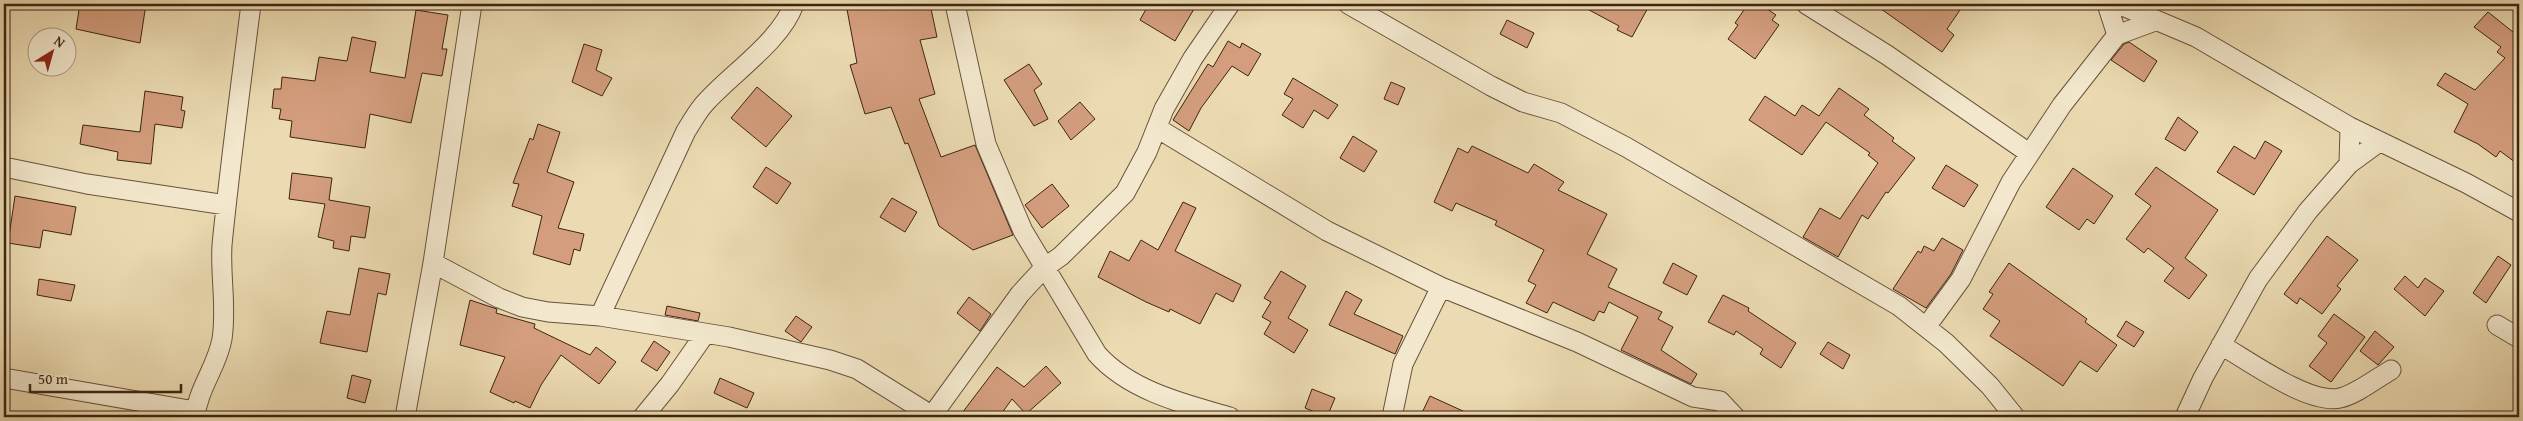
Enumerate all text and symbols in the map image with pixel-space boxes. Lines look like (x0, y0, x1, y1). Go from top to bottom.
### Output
north arrow (28, 28, 78, 78)
text: N (50, 31, 70, 53)
scale bar (30, 361, 181, 393)
text: 50 m (38, 368, 69, 389)

